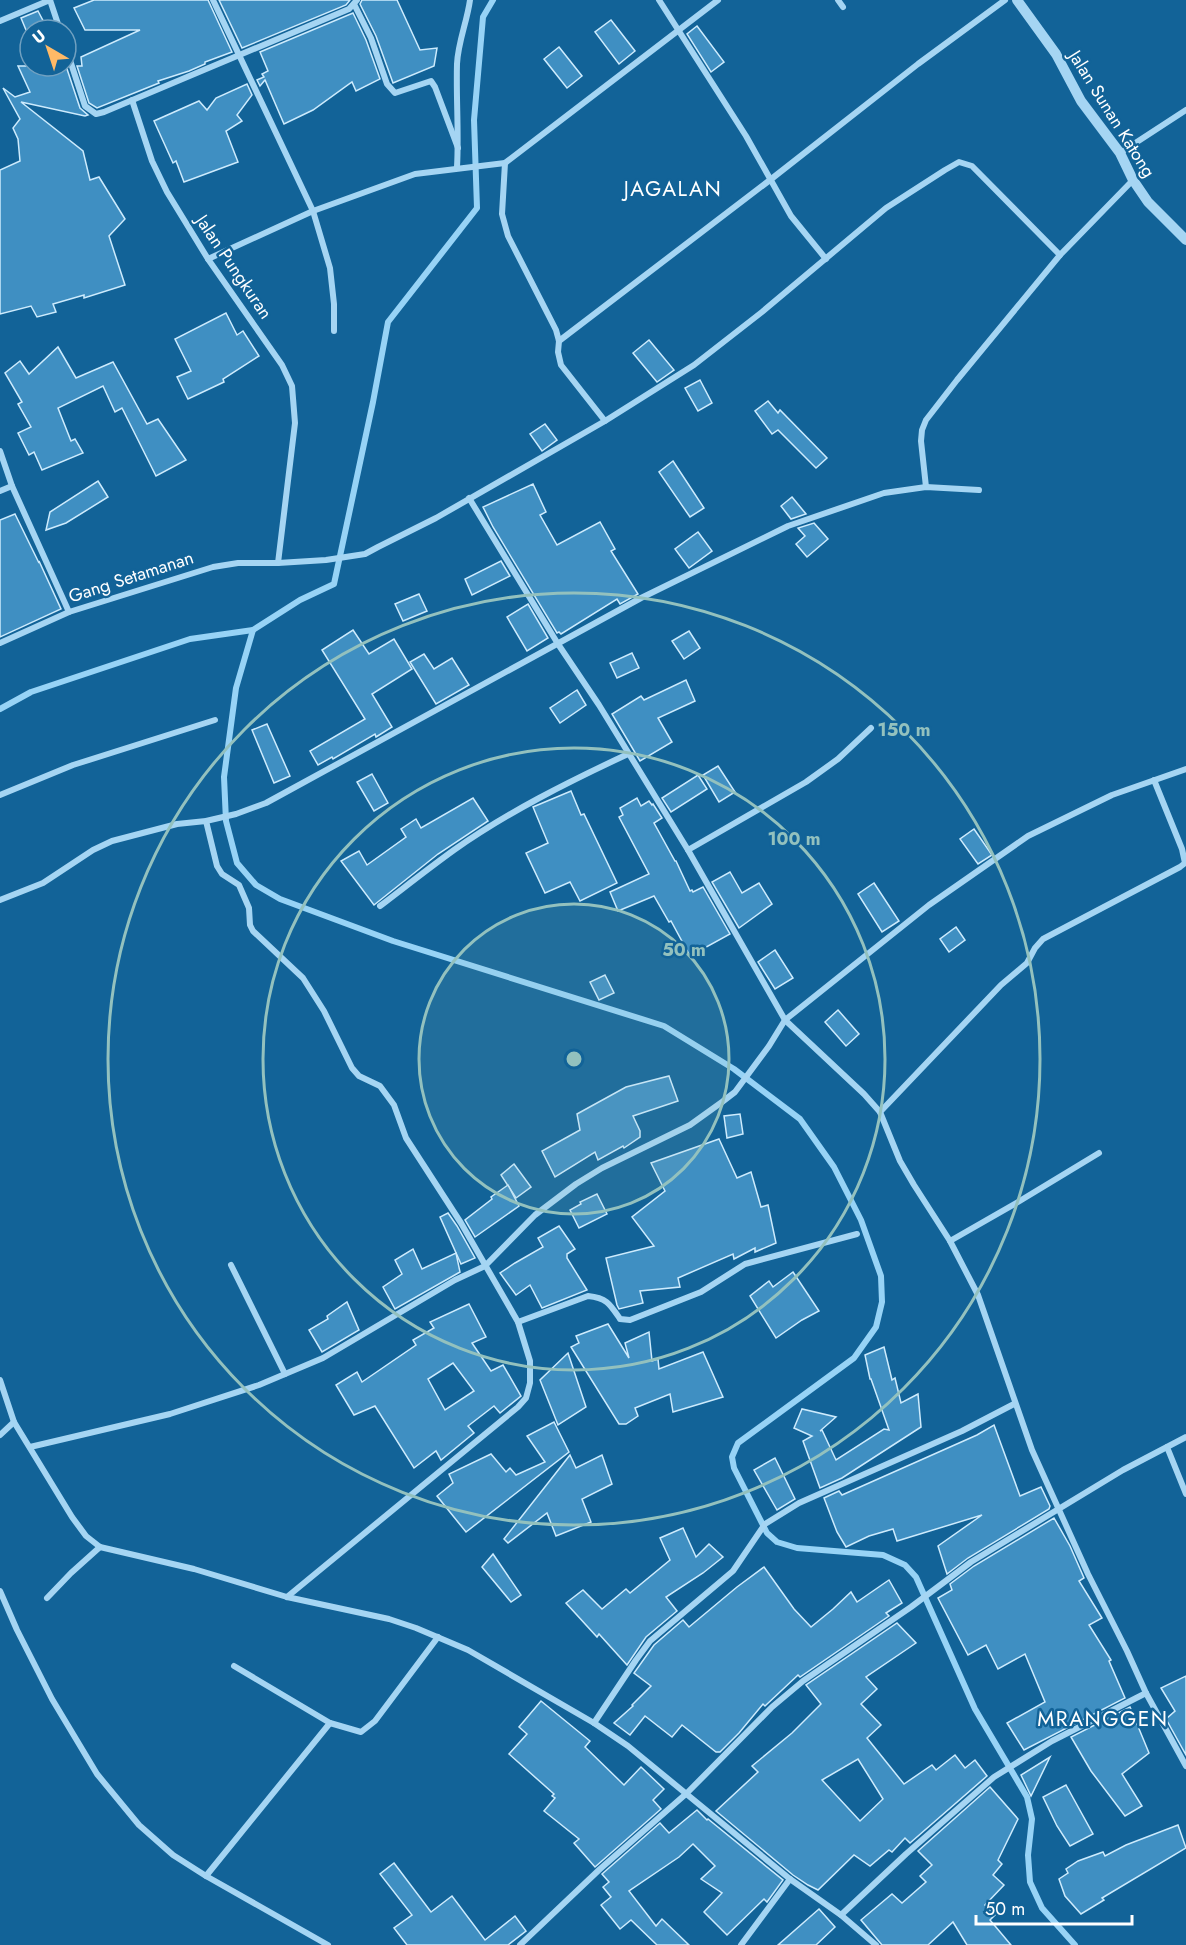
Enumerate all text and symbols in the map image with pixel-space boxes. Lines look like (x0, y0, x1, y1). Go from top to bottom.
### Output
north arrow (18, 18, 78, 78)
text: U (27, 24, 50, 49)
street label: Jalan Sunan Katong (1061, 44, 1162, 183)
district label: JAGALAN (621, 174, 722, 204)
street label: Jalan Pungkuran (188, 208, 279, 324)
street label: Gang Setamanan (65, 545, 197, 609)
text: 150 m (878, 717, 930, 743)
text: 100 m (767, 826, 821, 852)
text: 50 m (662, 937, 706, 963)
centre of rings (564, 1049, 584, 1069)
district label: MRANGGEN (1037, 1704, 1169, 1734)
scale bar (976, 1888, 1132, 1926)
text: 50 m (985, 1896, 1025, 1922)

